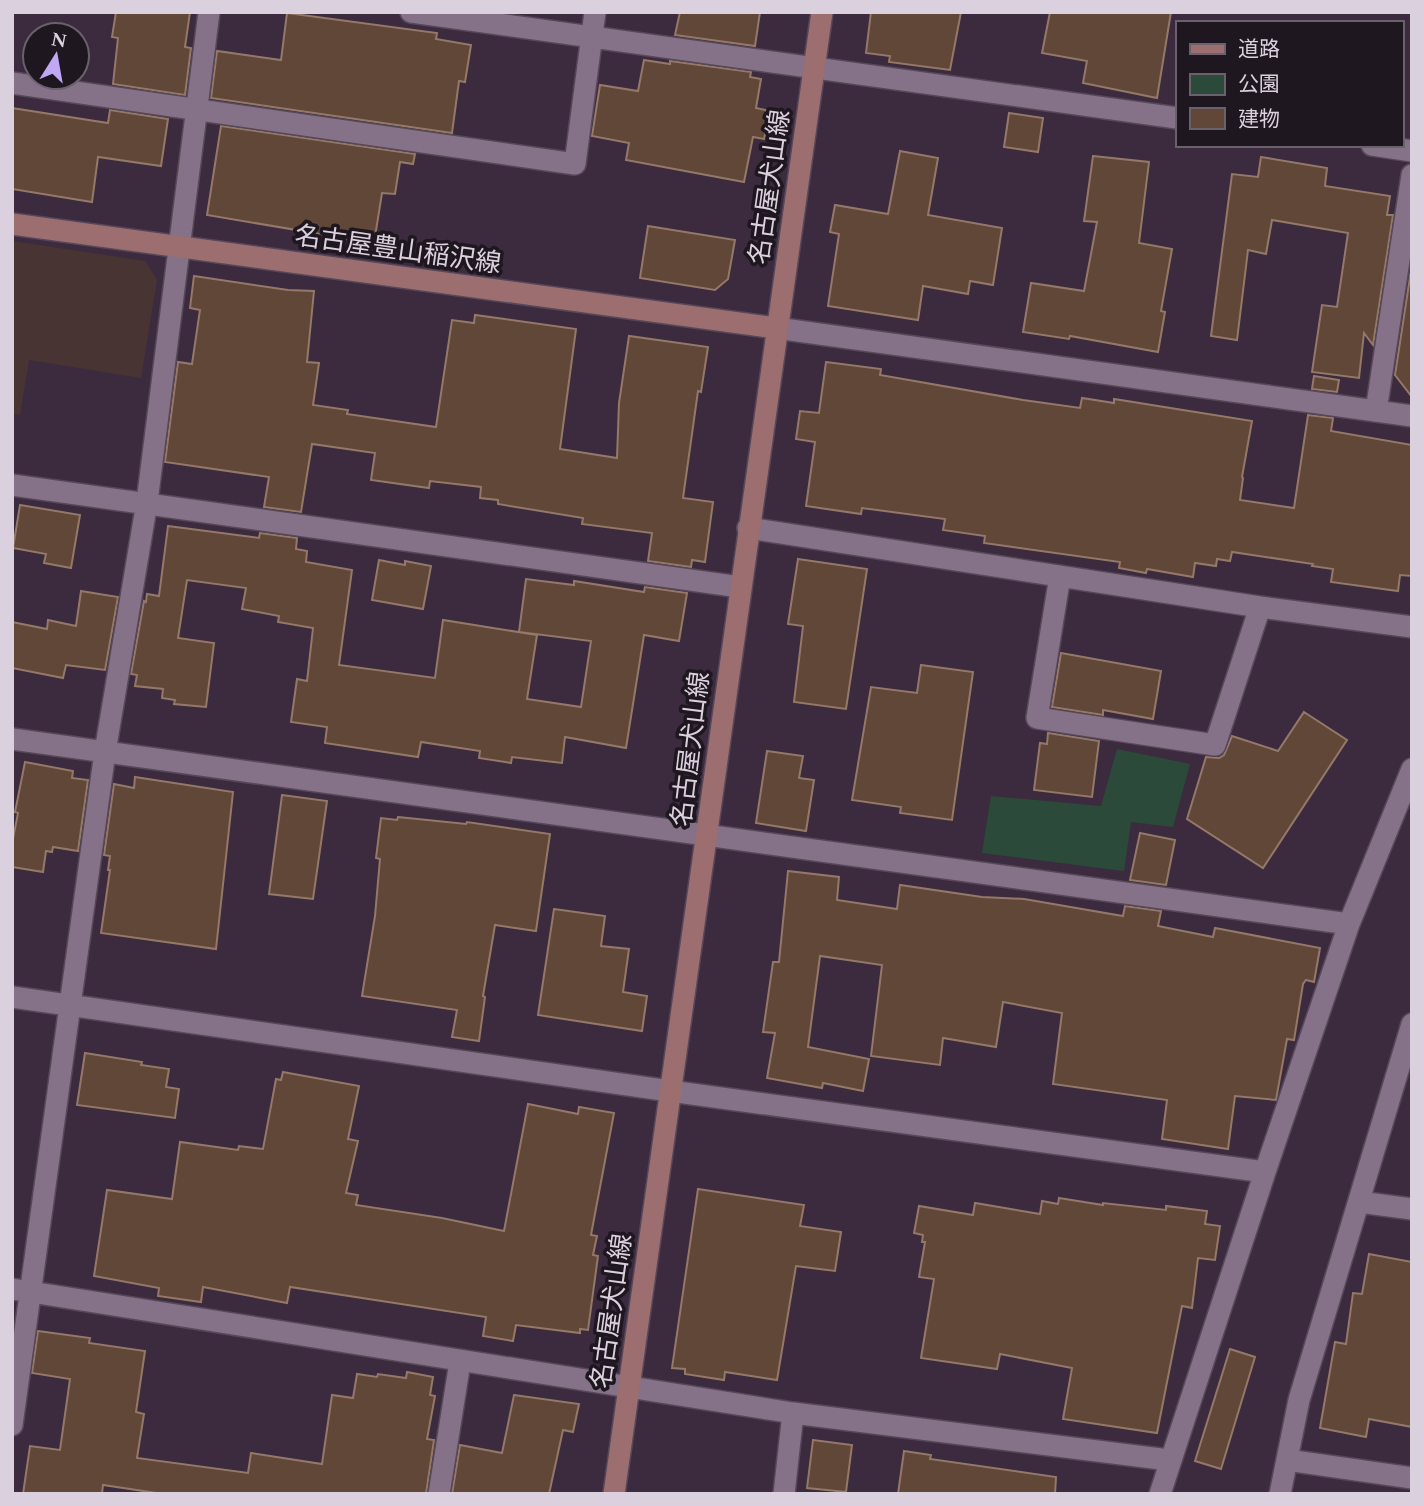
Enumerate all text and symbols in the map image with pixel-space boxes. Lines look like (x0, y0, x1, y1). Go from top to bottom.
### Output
north arrow (21, 21, 91, 91)
legend (1176, 21, 1403, 147)
text: N (49, 25, 69, 56)
text: 道路 (1238, 34, 1280, 66)
text: 公園 (1238, 69, 1280, 101)
text: 建物 (1238, 104, 1280, 136)
street label: 名古屋犬山線 (739, 107, 801, 267)
street label: 名古屋豊山稲沢線 (292, 216, 504, 284)
street label: 名古屋犬山線 (662, 669, 720, 829)
street label: 名古屋犬山線 (581, 1231, 643, 1391)

